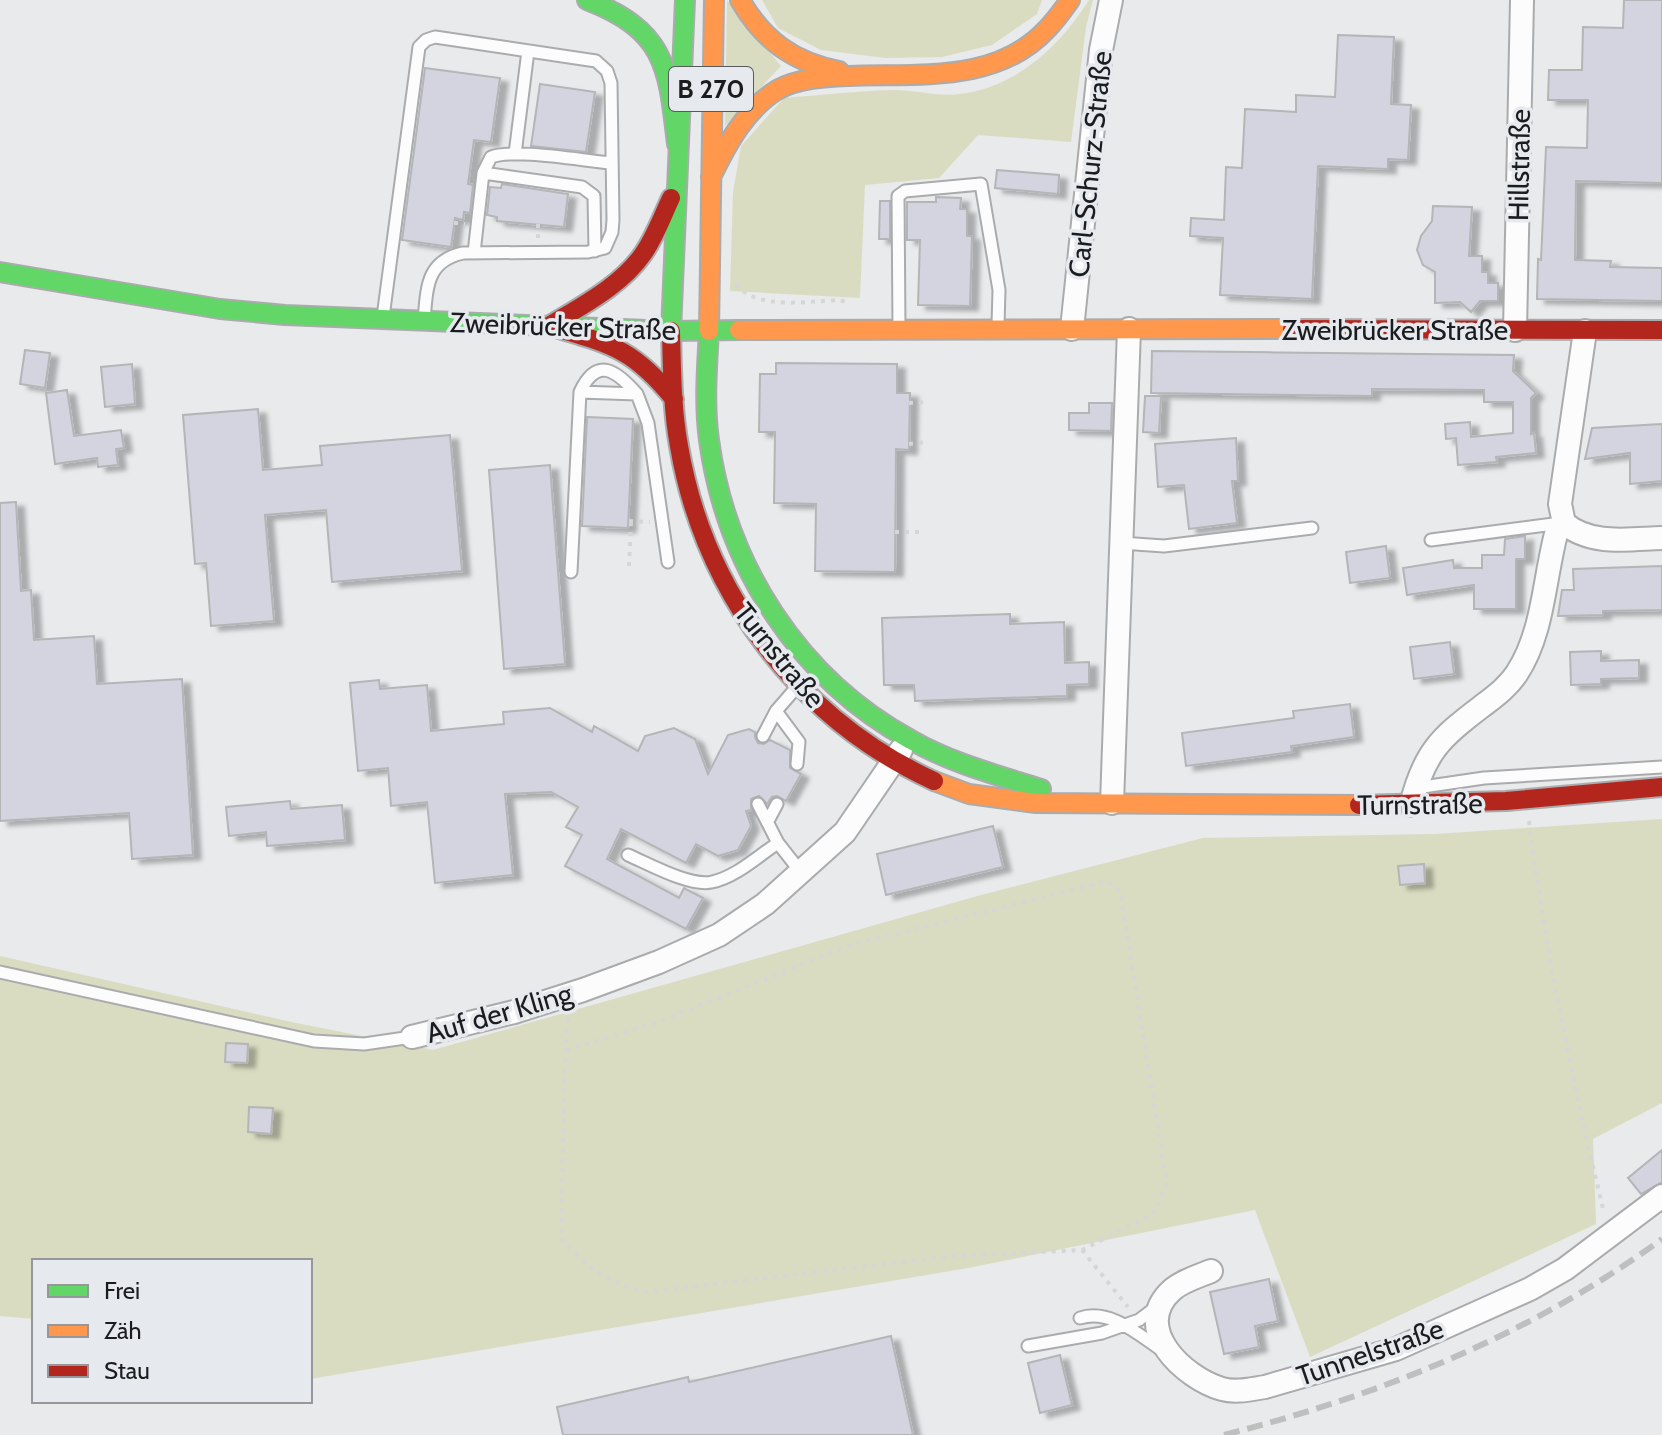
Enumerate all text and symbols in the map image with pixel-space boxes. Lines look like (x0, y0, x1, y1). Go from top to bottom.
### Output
street label: Carl-Schurz-Straße (1061, 49, 1119, 279)
road number: B 270 (669, 67, 753, 111)
street label: Hillstraße (1501, 109, 1537, 221)
street label: Zweibrücker Straße (449, 305, 677, 347)
street label: Zweibrücker Straße (1282, 313, 1508, 347)
street label: Turnstraße (727, 596, 833, 714)
street label: Turnstraße (1357, 786, 1483, 822)
street label: Auf der Kling (422, 976, 577, 1050)
legend (32, 1259, 312, 1403)
text: Frei (104, 1276, 140, 1305)
street label: Tunnelstraße (1292, 1311, 1448, 1393)
text: Zäh (104, 1316, 141, 1345)
text: Stau (104, 1356, 150, 1385)

